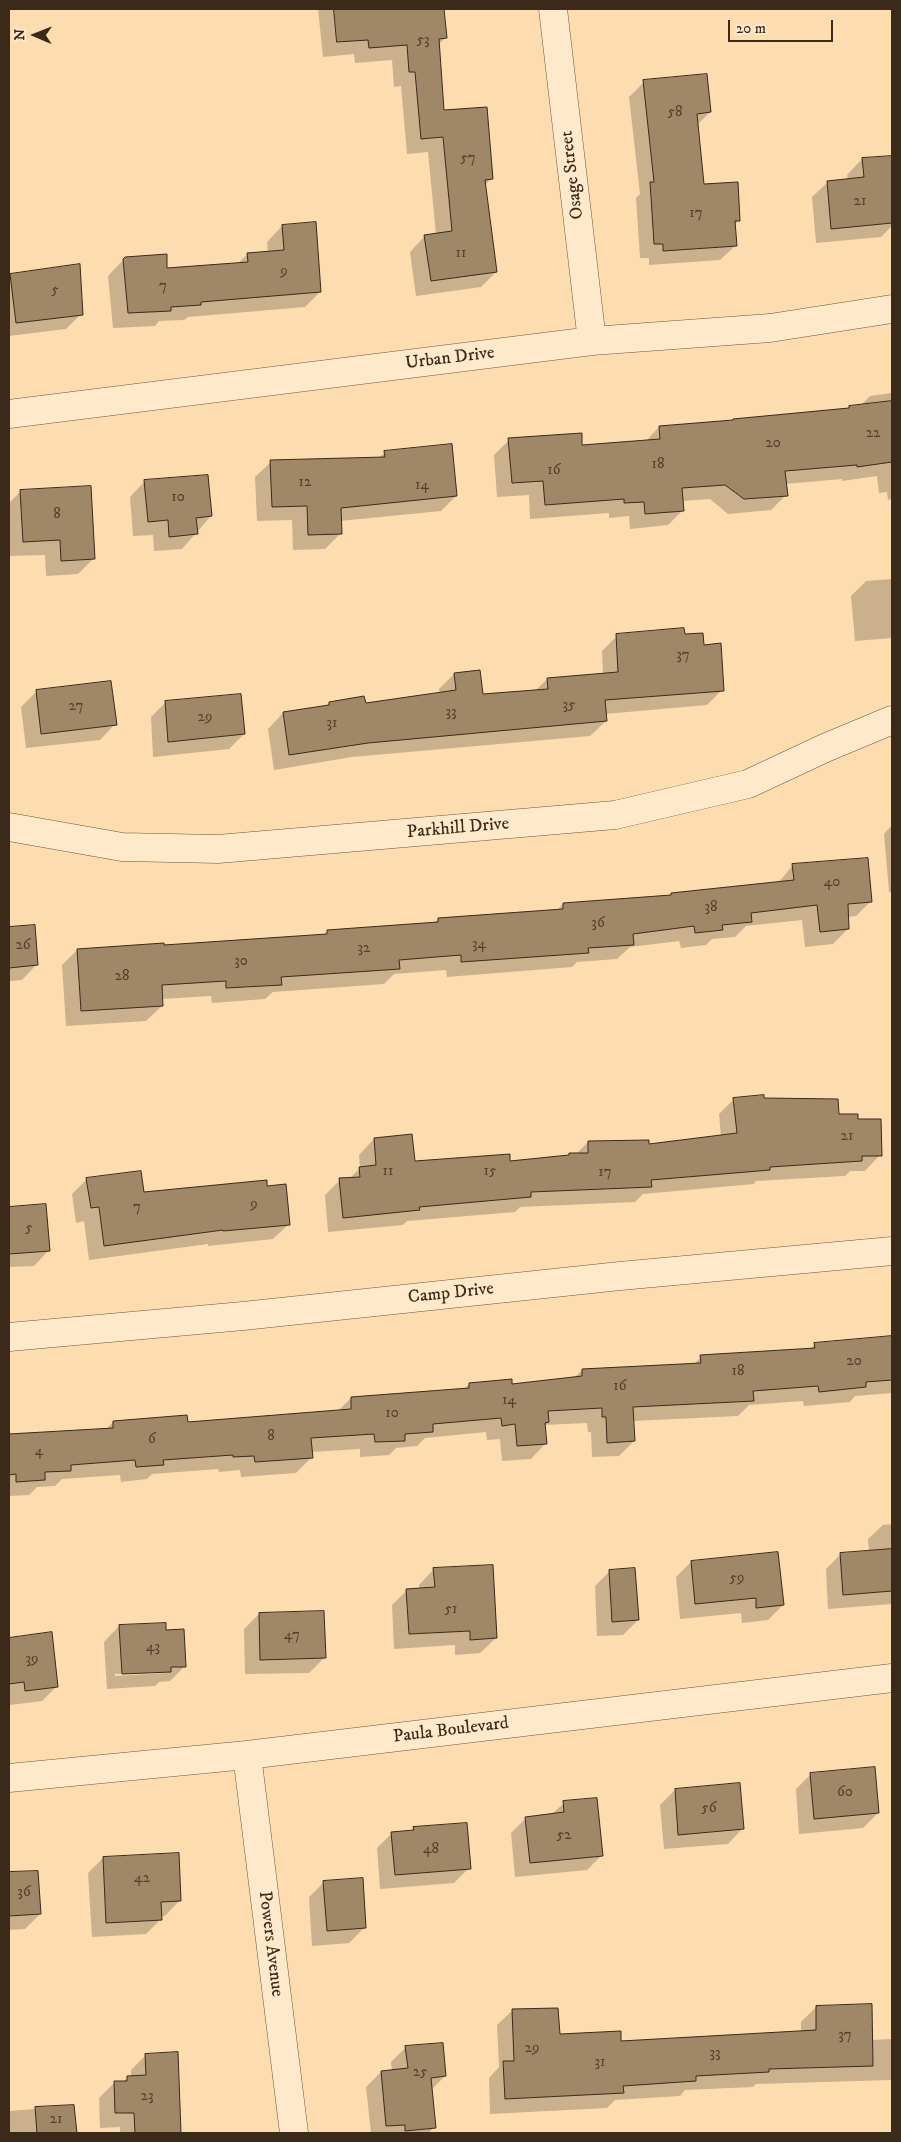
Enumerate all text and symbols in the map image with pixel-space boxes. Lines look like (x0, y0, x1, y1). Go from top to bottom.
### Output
north arrow (10, 10, 60, 60)
scale bar (731, 10, 836, 42)
text: 20 m (736, 19, 766, 38)
text: N (11, 29, 29, 41)
house number: 53 (416, 32, 430, 50)
house number: 58 (668, 104, 682, 122)
street label: Osage Street (557, 129, 589, 221)
house number: 57 (460, 150, 476, 168)
house number: 21 (854, 193, 866, 211)
house number: 17 (689, 205, 703, 223)
house number: 11 (455, 245, 467, 263)
house number: 9 (280, 263, 288, 281)
house number: 7 (159, 278, 167, 296)
house number: 5 (51, 282, 59, 300)
street label: Urban Drive (404, 343, 496, 375)
house number: 22 (866, 425, 880, 443)
house number: 20 (765, 435, 781, 453)
house number: 18 (651, 456, 665, 474)
house number: 16 (547, 462, 561, 480)
house number: 12 (299, 474, 311, 492)
house number: 14 (415, 477, 429, 495)
house number: 10 (171, 489, 185, 507)
house number: 8 (53, 506, 61, 524)
house number: 37 (676, 647, 690, 665)
house number: 35 (562, 697, 576, 715)
house number: 27 (69, 698, 83, 716)
house number: 33 (445, 704, 457, 722)
house number: 29 (198, 709, 212, 727)
house number: 31 (326, 715, 338, 733)
street label: Parkhill Drive (406, 814, 510, 844)
house number: 40 (824, 874, 840, 892)
house number: 38 (704, 899, 718, 917)
house number: 36 (591, 915, 605, 933)
house number: 34 (472, 936, 486, 954)
house number: 26 (15, 937, 31, 955)
house number: 32 (358, 940, 370, 958)
house number: 30 (234, 953, 248, 971)
house number: 28 (115, 968, 129, 986)
house number: 21 (841, 1128, 853, 1146)
house number: 11 (382, 1163, 394, 1181)
house number: 15 (484, 1163, 496, 1181)
house number: 17 (598, 1164, 612, 1182)
house number: 9 (250, 1196, 258, 1214)
house number: 7 (133, 1199, 141, 1217)
house number: 5 (25, 1220, 33, 1238)
street label: Camp Drive (407, 1279, 495, 1309)
house number: 20 (846, 1353, 862, 1371)
house number: 18 (731, 1363, 745, 1381)
house number: 16 (613, 1378, 627, 1396)
house number: 14 (502, 1392, 516, 1410)
house number: 10 (385, 1405, 399, 1423)
house number: 8 (267, 1428, 275, 1446)
house number: 6 (148, 1431, 156, 1449)
house number: 4 (35, 1443, 43, 1461)
house number: 59 (730, 1570, 744, 1588)
house number: 51 (445, 1601, 457, 1619)
house number: 47 (284, 1627, 300, 1645)
house number: 43 (146, 1639, 160, 1657)
house number: 39 (25, 1651, 39, 1669)
street label: Paula Boulevard (392, 1713, 510, 1749)
house number: 60 (837, 1784, 853, 1802)
house number: 56 (701, 1800, 717, 1818)
house number: 52 (557, 1827, 571, 1845)
house number: 48 (423, 1841, 439, 1859)
house number: 42 (134, 1870, 150, 1888)
house number: 36 (17, 1884, 31, 1902)
street label: Powers Avenue (253, 1890, 287, 1998)
house number: 37 (838, 2027, 852, 2045)
house number: 29 (525, 2040, 539, 2058)
house number: 33 (709, 2045, 721, 2063)
house number: 31 (594, 2054, 606, 2072)
house number: 25 (413, 2064, 427, 2082)
house number: 23 (141, 2088, 153, 2106)
house number: 21 (50, 2111, 62, 2129)

